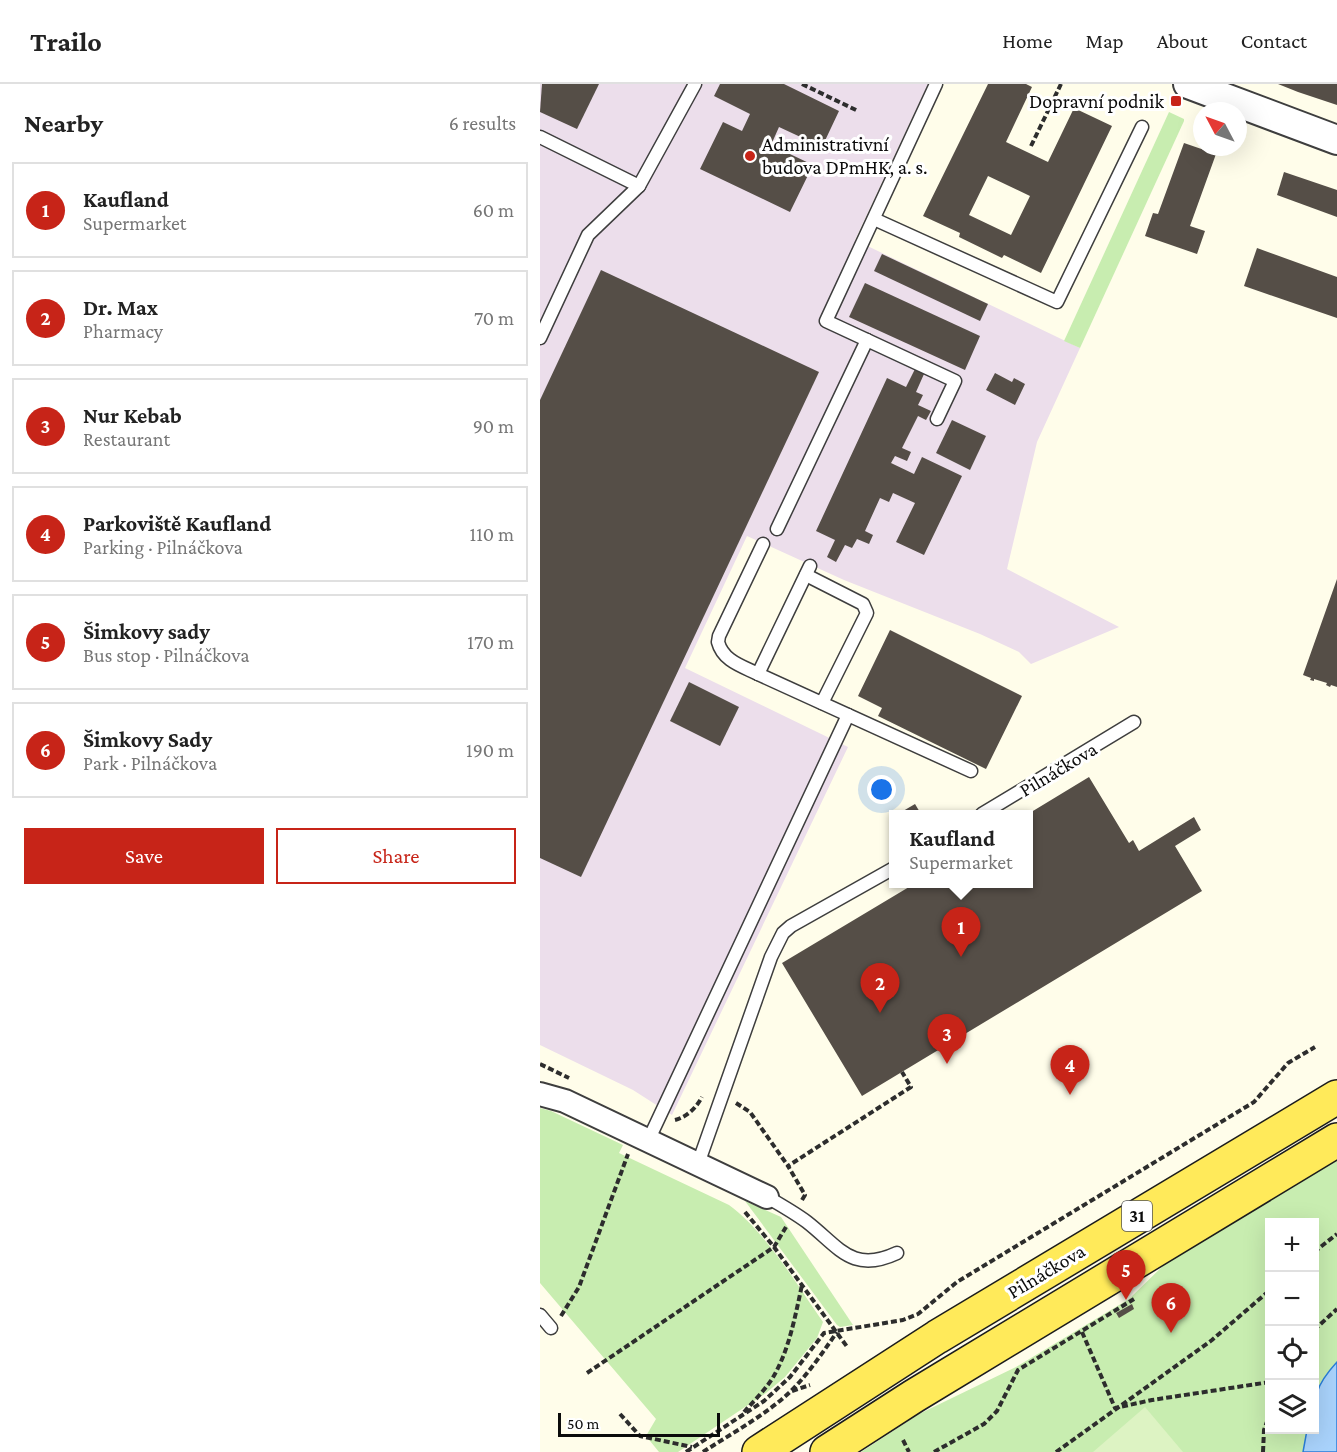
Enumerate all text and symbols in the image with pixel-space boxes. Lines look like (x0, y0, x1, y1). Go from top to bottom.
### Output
text: Trailo (30, 26, 102, 57)
text: Home (1002, 29, 1052, 53)
text: Map (1085, 29, 1124, 53)
text: About (1157, 29, 1208, 53)
text: Contact (1241, 29, 1307, 53)
place label: Dopravní podnik (1029, 90, 1164, 113)
marker: Dopravní podnik (1169, 94, 1183, 108)
north arrow (1193, 102, 1247, 156)
text: Nearby (24, 109, 103, 138)
text: 6 results (449, 112, 516, 134)
place label: Administrativní budova DPmHK, a. s. (762, 133, 928, 178)
marker: Administrativní budova DPmHK, a. s. (743, 149, 757, 163)
text: Kaufland (83, 187, 169, 212)
text: 1 (42, 199, 49, 221)
text: 60 m (473, 199, 514, 221)
text: Supermarket (83, 212, 186, 234)
text: Dr. Max (83, 295, 158, 320)
text: 2 (40, 307, 51, 329)
text: 70 m (474, 307, 514, 329)
text: Pharmacy (83, 320, 163, 342)
text: Nur Kebab (83, 403, 182, 428)
text: 3 (41, 415, 50, 437)
text: 90 m (473, 415, 514, 437)
text: Restaurant (83, 428, 170, 450)
text: Parkoviště Kaufland (83, 511, 271, 536)
text: 4 (40, 523, 51, 545)
text: 110 m (470, 523, 514, 545)
text: Parking · Pilnáčkova (83, 536, 243, 558)
text: Šimkovy sady (83, 619, 210, 644)
text: 5 (41, 631, 50, 653)
text: 170 m (467, 631, 514, 653)
text: Bus stop · Pilnáčkova (83, 644, 250, 666)
text: Šimkovy Sady (83, 727, 212, 752)
street label: Pilnáčkova (1015, 737, 1101, 801)
text: 6 (40, 739, 51, 761)
text: 190 m (466, 739, 514, 761)
text: Park · Pilnáčkova (83, 752, 217, 774)
your location (867, 775, 896, 804)
popup (889, 810, 1033, 888)
text: Kaufland (909, 826, 995, 851)
button: Save (24, 828, 264, 884)
button: Share (276, 828, 516, 884)
text: Supermarket (909, 851, 1013, 873)
pin: 1 (942, 908, 980, 957)
pin: 2 (860, 964, 900, 1013)
pin: 3 (928, 1014, 966, 1064)
pin: 4 (1050, 1046, 1090, 1095)
road number: 31 (1122, 1201, 1152, 1231)
map controls (1265, 1218, 1319, 1434)
button: + (1265, 1218, 1319, 1272)
street label: Pilnáčkova (1003, 1239, 1089, 1303)
pin: 5 (1106, 1250, 1146, 1300)
button: − (1265, 1272, 1319, 1326)
pin: 6 (1152, 1284, 1190, 1333)
button: locate (1265, 1326, 1319, 1380)
button: layers (1265, 1380, 1319, 1434)
scale bar (558, 1410, 720, 1438)
text: 50 m (567, 1415, 599, 1432)

